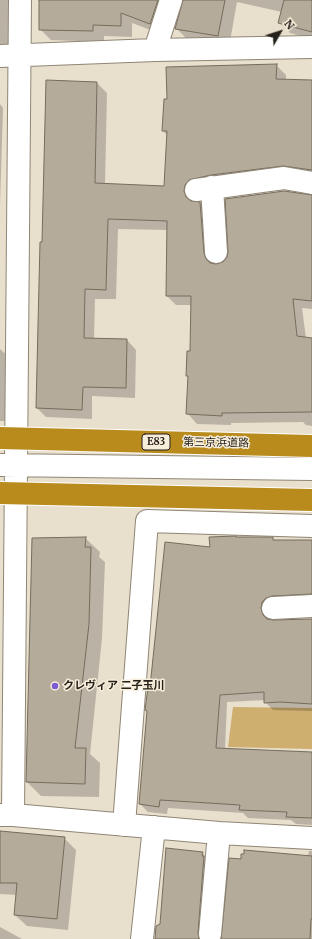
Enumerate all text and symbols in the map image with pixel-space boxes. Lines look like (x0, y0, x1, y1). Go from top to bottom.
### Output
north arrow (260, 12, 300, 52)
text: N (281, 17, 297, 32)
road number: E83 (142, 434, 170, 450)
street label: 第三京浜道路 (183, 436, 249, 450)
place label: クレヴィア 二子玉川 (63, 679, 165, 693)
marker: クレヴィア 二子玉川 (50, 681, 60, 691)

